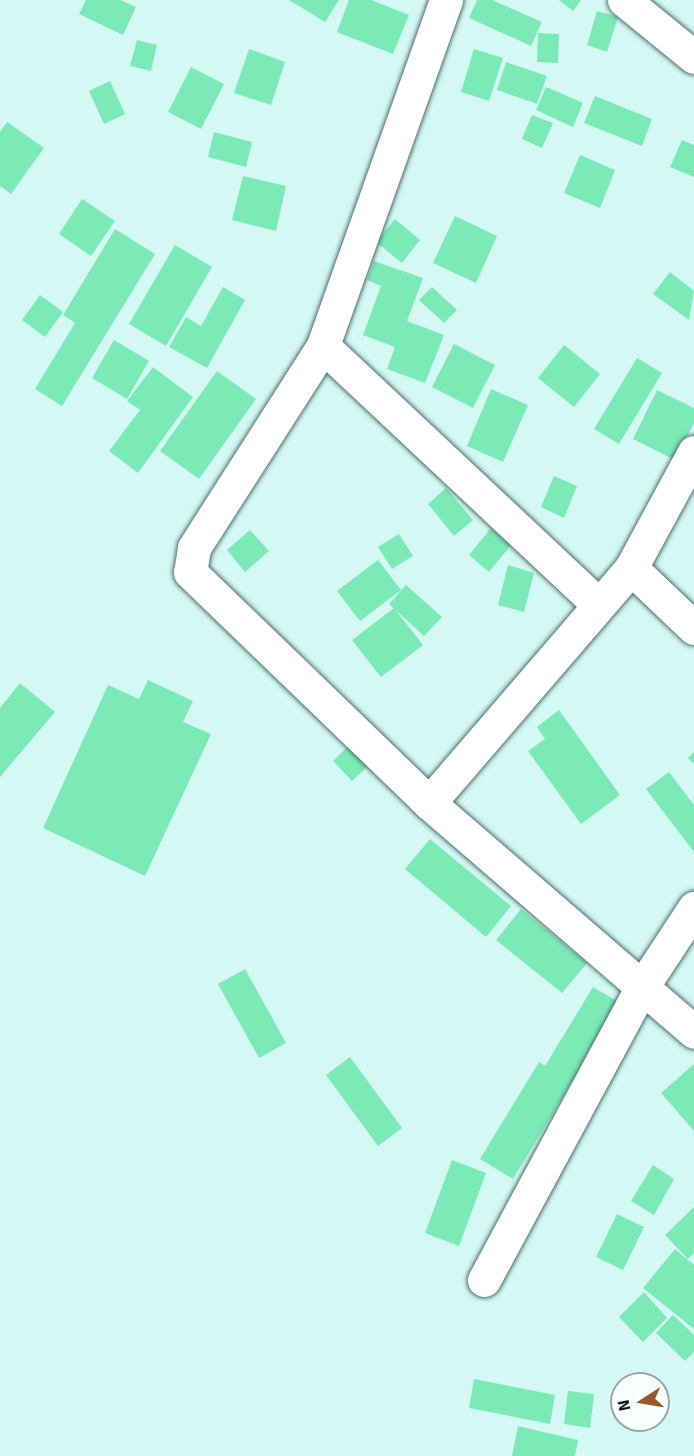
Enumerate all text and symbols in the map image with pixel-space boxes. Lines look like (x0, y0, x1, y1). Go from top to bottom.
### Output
north arrow (610, 1372, 670, 1432)
text: N (613, 1398, 635, 1413)

